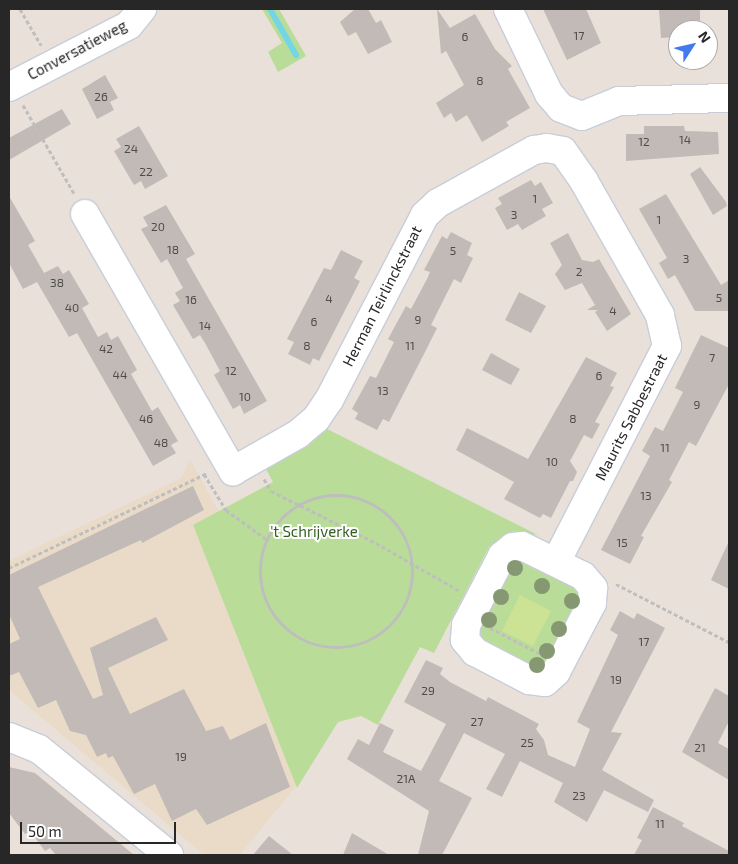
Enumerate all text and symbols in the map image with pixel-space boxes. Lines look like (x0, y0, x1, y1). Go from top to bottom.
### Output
street label: Conversatieweg (24, 16, 130, 84)
north arrow (668, 20, 718, 70)
text: N (695, 28, 715, 46)
house number: 17 (574, 29, 584, 43)
house number: 6 (462, 30, 468, 44)
house number: 8 (476, 74, 484, 88)
house number: 26 (94, 90, 108, 104)
house number: 14 (679, 133, 691, 147)
house number: 12 (638, 135, 650, 149)
house number: 24 (124, 142, 138, 156)
house number: 22 (139, 165, 153, 179)
house number: 1 (533, 192, 537, 206)
house number: 3 (511, 208, 517, 222)
house number: 1 (657, 213, 661, 227)
house number: 20 (151, 220, 165, 234)
street label: Herman Teirlinckstraat (339, 223, 425, 369)
house number: 18 (167, 243, 179, 257)
house number: 5 (450, 244, 456, 258)
house number: 3 (683, 252, 689, 266)
house number: 2 (576, 265, 582, 279)
house number: 38 (50, 276, 64, 290)
house number: 5 (716, 291, 722, 305)
house number: 4 (325, 292, 333, 306)
house number: 16 (185, 293, 197, 307)
house number: 40 (65, 301, 79, 315)
house number: 4 (609, 304, 617, 318)
house number: 9 (415, 313, 421, 327)
house number: 6 (311, 315, 317, 329)
house number: 14 (199, 319, 211, 333)
house number: 8 (303, 339, 311, 353)
house number: 11 (405, 339, 415, 353)
house number: 42 (99, 342, 113, 356)
street label: Maurits Sabbestraat (591, 351, 671, 483)
house number: 7 (709, 351, 715, 365)
house number: 12 (225, 364, 237, 378)
house number: 44 (113, 368, 127, 382)
house number: 6 (596, 369, 602, 383)
house number: 13 (377, 384, 389, 398)
house number: 10 (239, 390, 251, 404)
house number: 9 (694, 398, 700, 412)
house number: 46 (139, 412, 153, 426)
house number: 8 (569, 412, 577, 426)
house number: 48 (154, 436, 168, 450)
house number: 11 (660, 441, 670, 455)
house number: 10 (546, 455, 558, 469)
house number: 13 (640, 489, 652, 503)
park label: 't Schrijverke (270, 523, 358, 541)
house number: 15 (616, 536, 628, 550)
house number: 17 (639, 635, 649, 649)
house number: 19 (610, 673, 622, 687)
house number: 29 (421, 684, 435, 698)
house number: 27 (471, 715, 483, 729)
house number: 25 (520, 736, 534, 750)
house number: 21 (694, 741, 706, 755)
house number: 19 (175, 750, 187, 764)
house number: 21A (397, 772, 415, 786)
house number: 23 (572, 789, 586, 803)
scale bar (22, 812, 179, 844)
house number: 11 (655, 817, 665, 831)
text: 50 m (28, 822, 62, 840)

